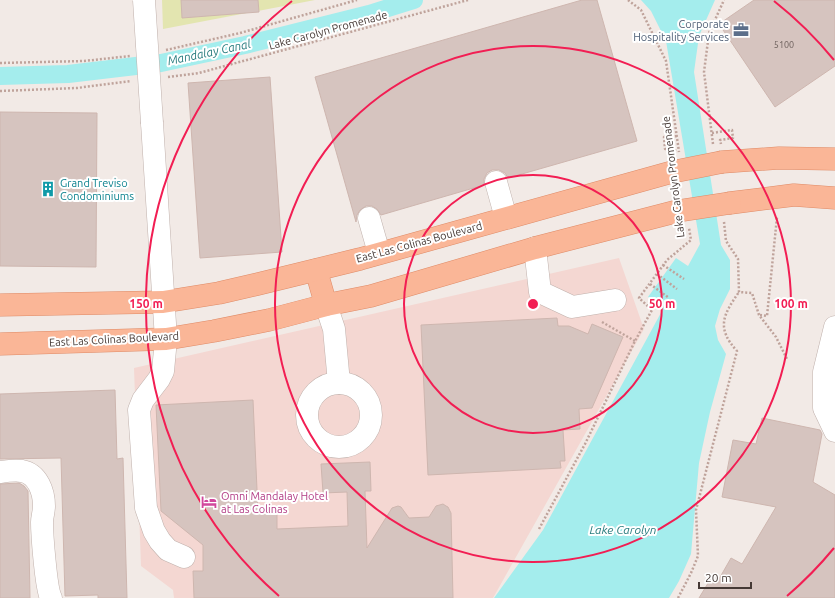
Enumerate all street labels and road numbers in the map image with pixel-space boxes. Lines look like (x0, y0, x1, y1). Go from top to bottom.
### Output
street label: Lake Carolyn Promenade (267, 8, 389, 52)
street label: Lake Carolyn Promenade (660, 116, 686, 238)
street label: East Las Colinas Boulevard (355, 219, 483, 265)
street label: East Las Colinas Boulevard (49, 330, 179, 348)

